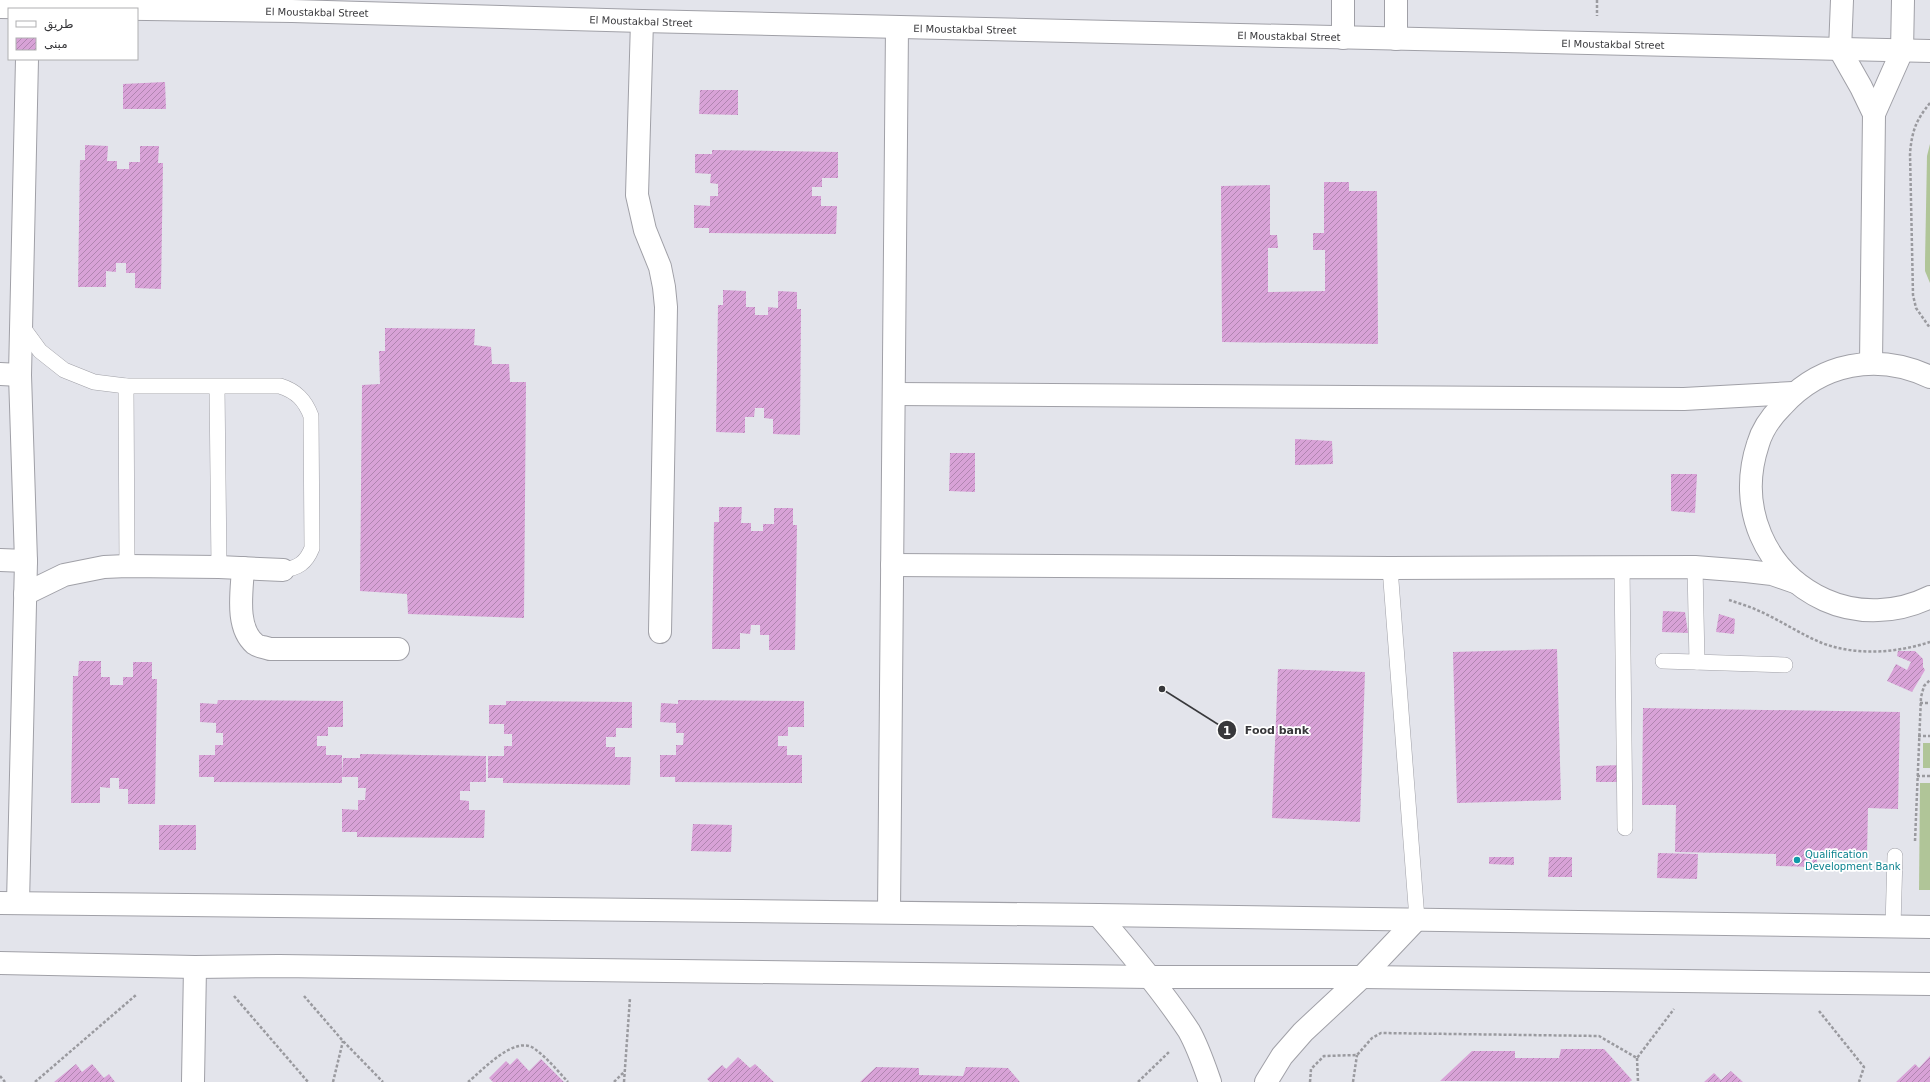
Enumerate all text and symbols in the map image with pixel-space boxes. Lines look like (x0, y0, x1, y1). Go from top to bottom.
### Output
street label: El Moustakbal Street (265, 6, 369, 19)
legend (8, 8, 138, 60)
street label: El Moustakbal Street (589, 14, 693, 29)
text: طريق (44, 17, 74, 32)
street label: El Moustakbal Street (913, 23, 1017, 36)
street label: El Moustakbal Street (1237, 30, 1341, 43)
text: مبنى (44, 37, 68, 51)
street label: El Moustakbal Street (1561, 38, 1665, 51)
callout: Food bank (1217, 719, 1317, 742)
text: 1 (1223, 724, 1231, 738)
text: Food bank (1245, 724, 1310, 737)
place label: Qualification Development Bank (1805, 849, 1901, 872)
marker: Qualification Development Bank (1792, 855, 1802, 865)

